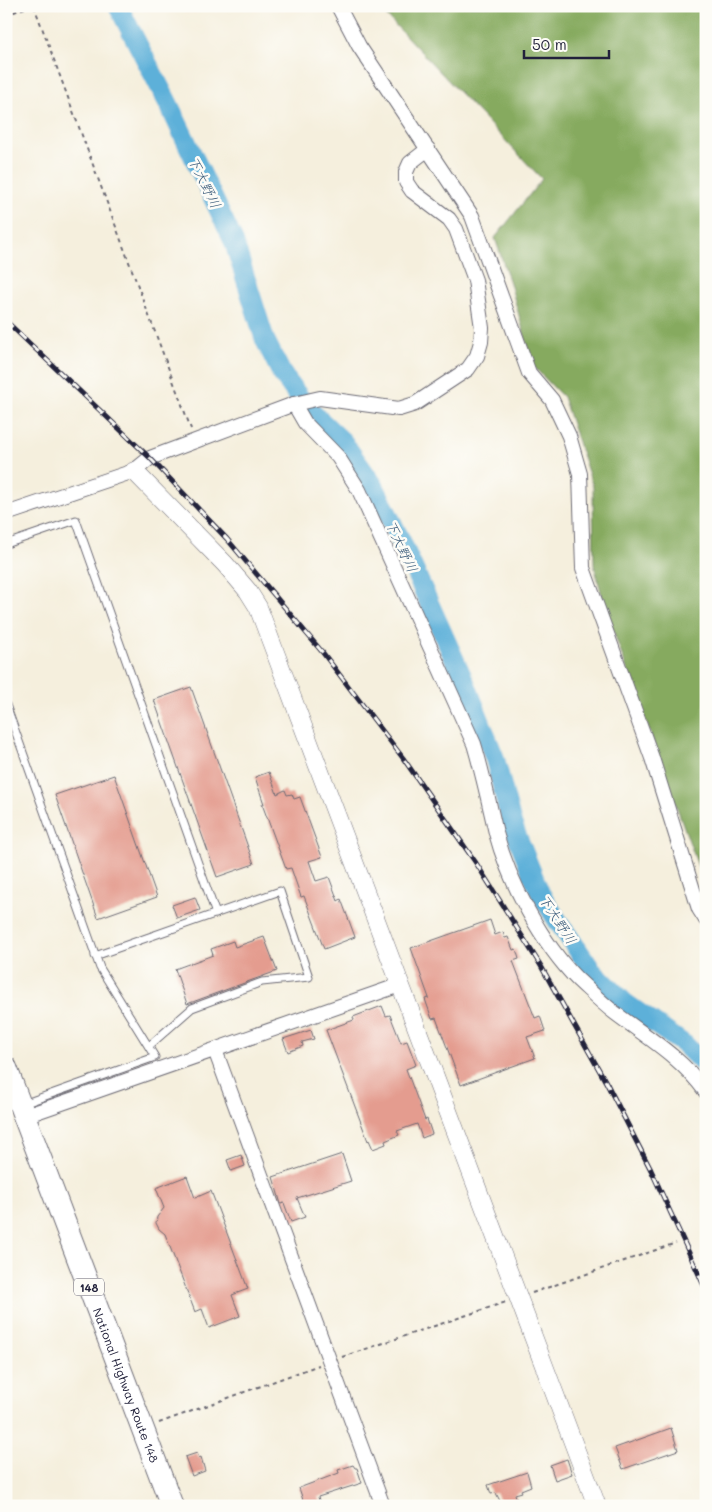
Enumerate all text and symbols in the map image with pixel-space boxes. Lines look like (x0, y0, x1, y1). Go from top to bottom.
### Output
scale bar (524, 28, 610, 60)
text: 50 m (532, 34, 567, 54)
water label: 下大野川 (184, 153, 226, 211)
water label: 下大野川 (382, 517, 422, 575)
water label: 下大野川 (535, 890, 581, 948)
road number: 148 (74, 1278, 104, 1295)
street label: National Highway Route 148 (90, 1305, 163, 1465)

